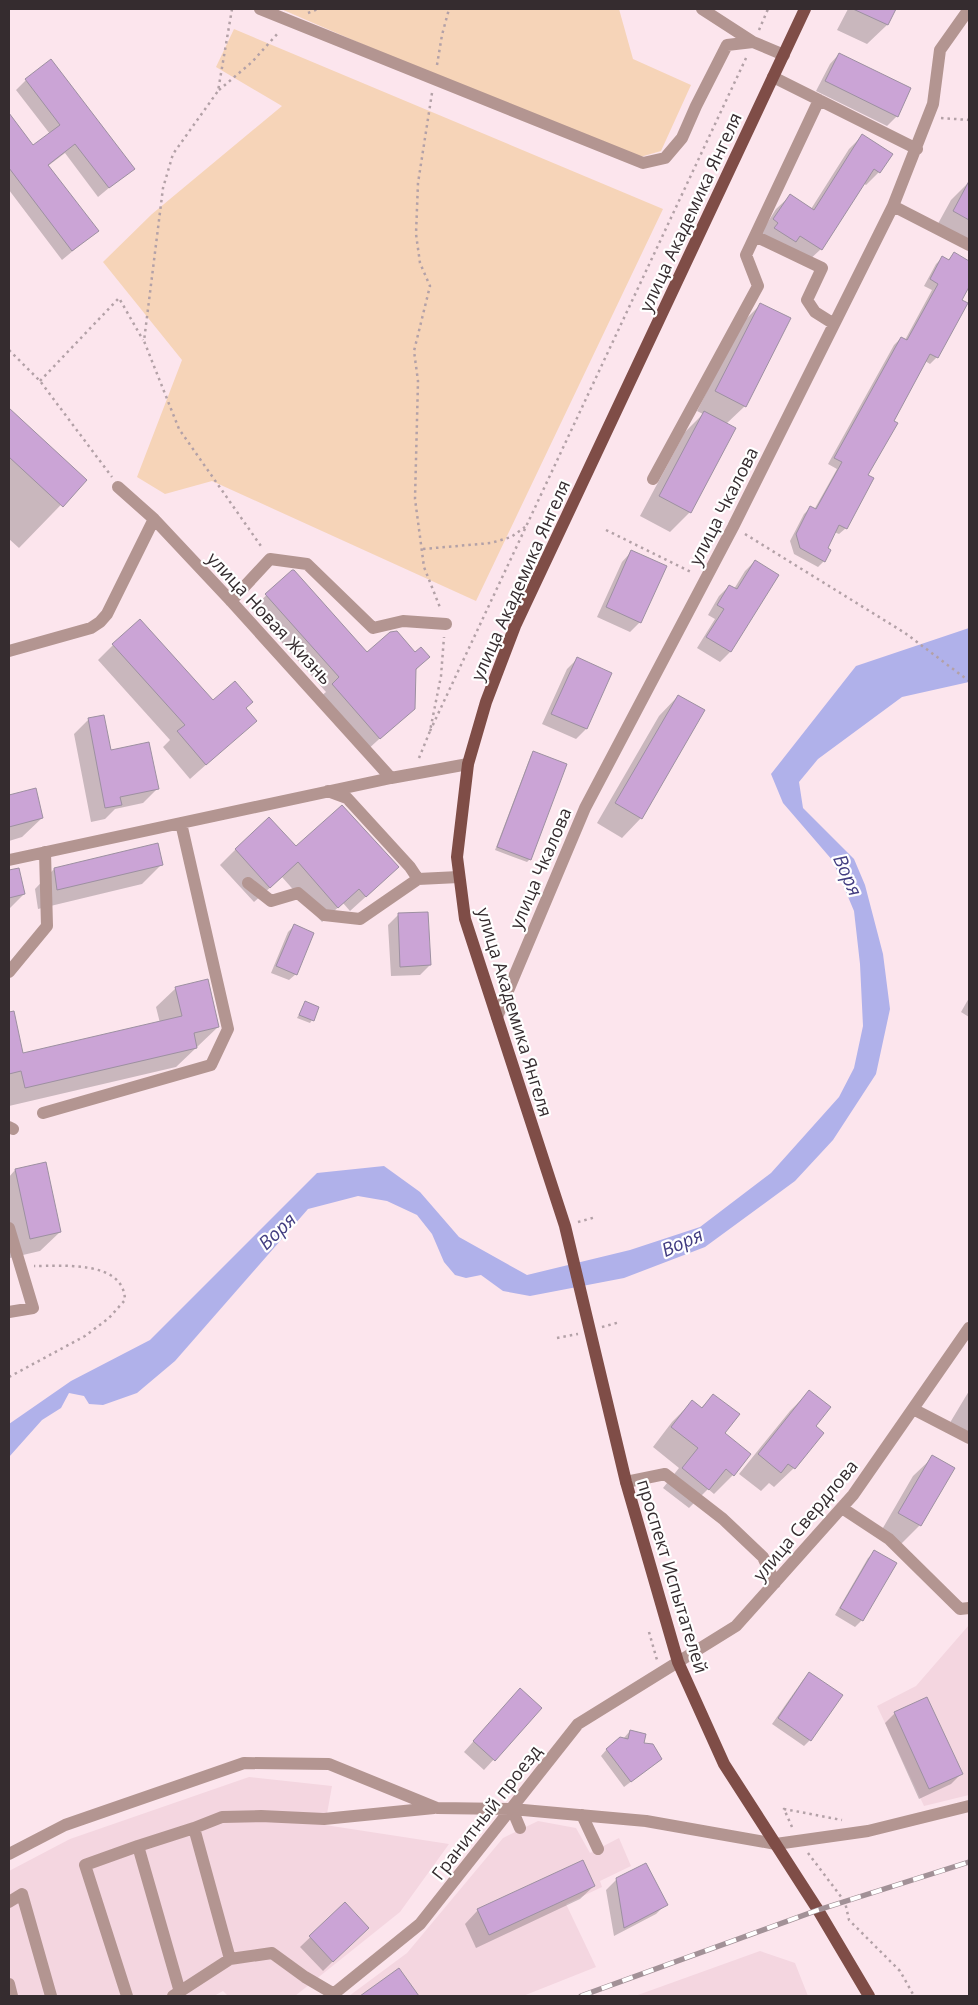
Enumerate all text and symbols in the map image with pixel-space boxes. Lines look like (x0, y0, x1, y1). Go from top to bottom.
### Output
street label: улица Академика Янгеля (633, 108, 747, 316)
street label: улица Чкалова (683, 443, 763, 569)
street label: улица Академика Янгеля (465, 476, 575, 684)
street label: улица Новая Жизнь (202, 547, 338, 689)
street label: улица Чкалова (504, 803, 576, 933)
water label: Воря (827, 850, 869, 900)
street label: улица Академика Янгеля (472, 905, 558, 1119)
water label: Воря (252, 1207, 302, 1255)
water label: Воря (657, 1221, 707, 1263)
street label: улица Свердлова (747, 1454, 863, 1586)
street label: проспект Испытателей (632, 1476, 714, 1676)
street label: Гранитный проезд (426, 1740, 546, 1884)

